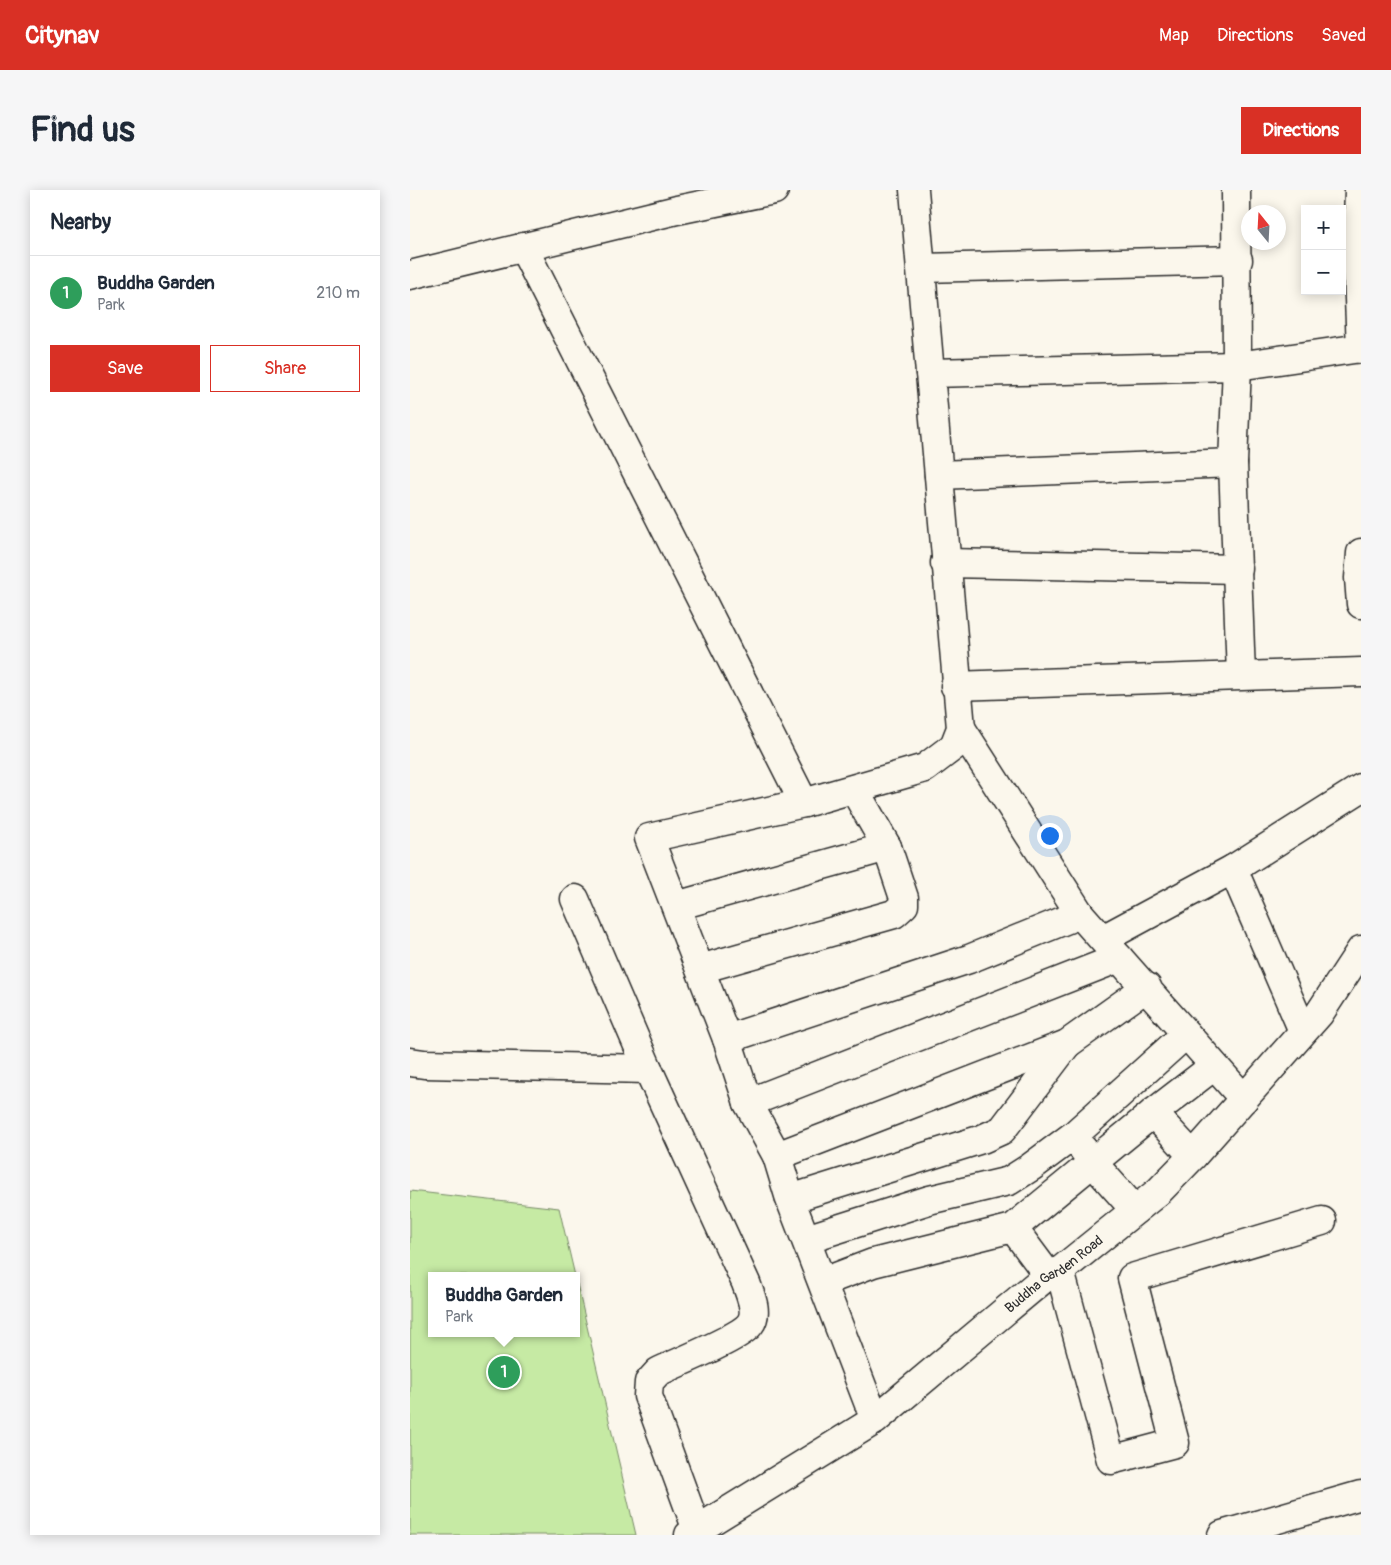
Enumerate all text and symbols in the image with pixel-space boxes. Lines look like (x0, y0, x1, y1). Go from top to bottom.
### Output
text: Citynav (25, 21, 100, 50)
text: Map (1159, 24, 1189, 47)
text: Directions (1217, 24, 1293, 47)
text: Saved (1321, 24, 1366, 47)
button: Directions (1241, 107, 1361, 154)
text: Find us (30, 108, 135, 152)
north arrow (1241, 205, 1286, 250)
map controls (1301, 205, 1346, 295)
button: + (1301, 205, 1346, 250)
text: Nearby (50, 209, 111, 236)
button: − (1301, 250, 1346, 295)
text: Buddha Garden (97, 271, 215, 295)
text: 1 (63, 283, 69, 303)
text: 210 m (316, 283, 360, 303)
text: Park (97, 295, 125, 315)
button: Save (50, 345, 200, 392)
button: Share (210, 345, 360, 392)
your location (1037, 823, 1063, 849)
street label: Buddha Garden Road (1001, 1231, 1106, 1316)
popup (428, 1272, 580, 1337)
text: Buddha Garden (445, 1283, 563, 1307)
text: Park (445, 1307, 473, 1327)
pin: 1 (488, 1353, 520, 1391)

